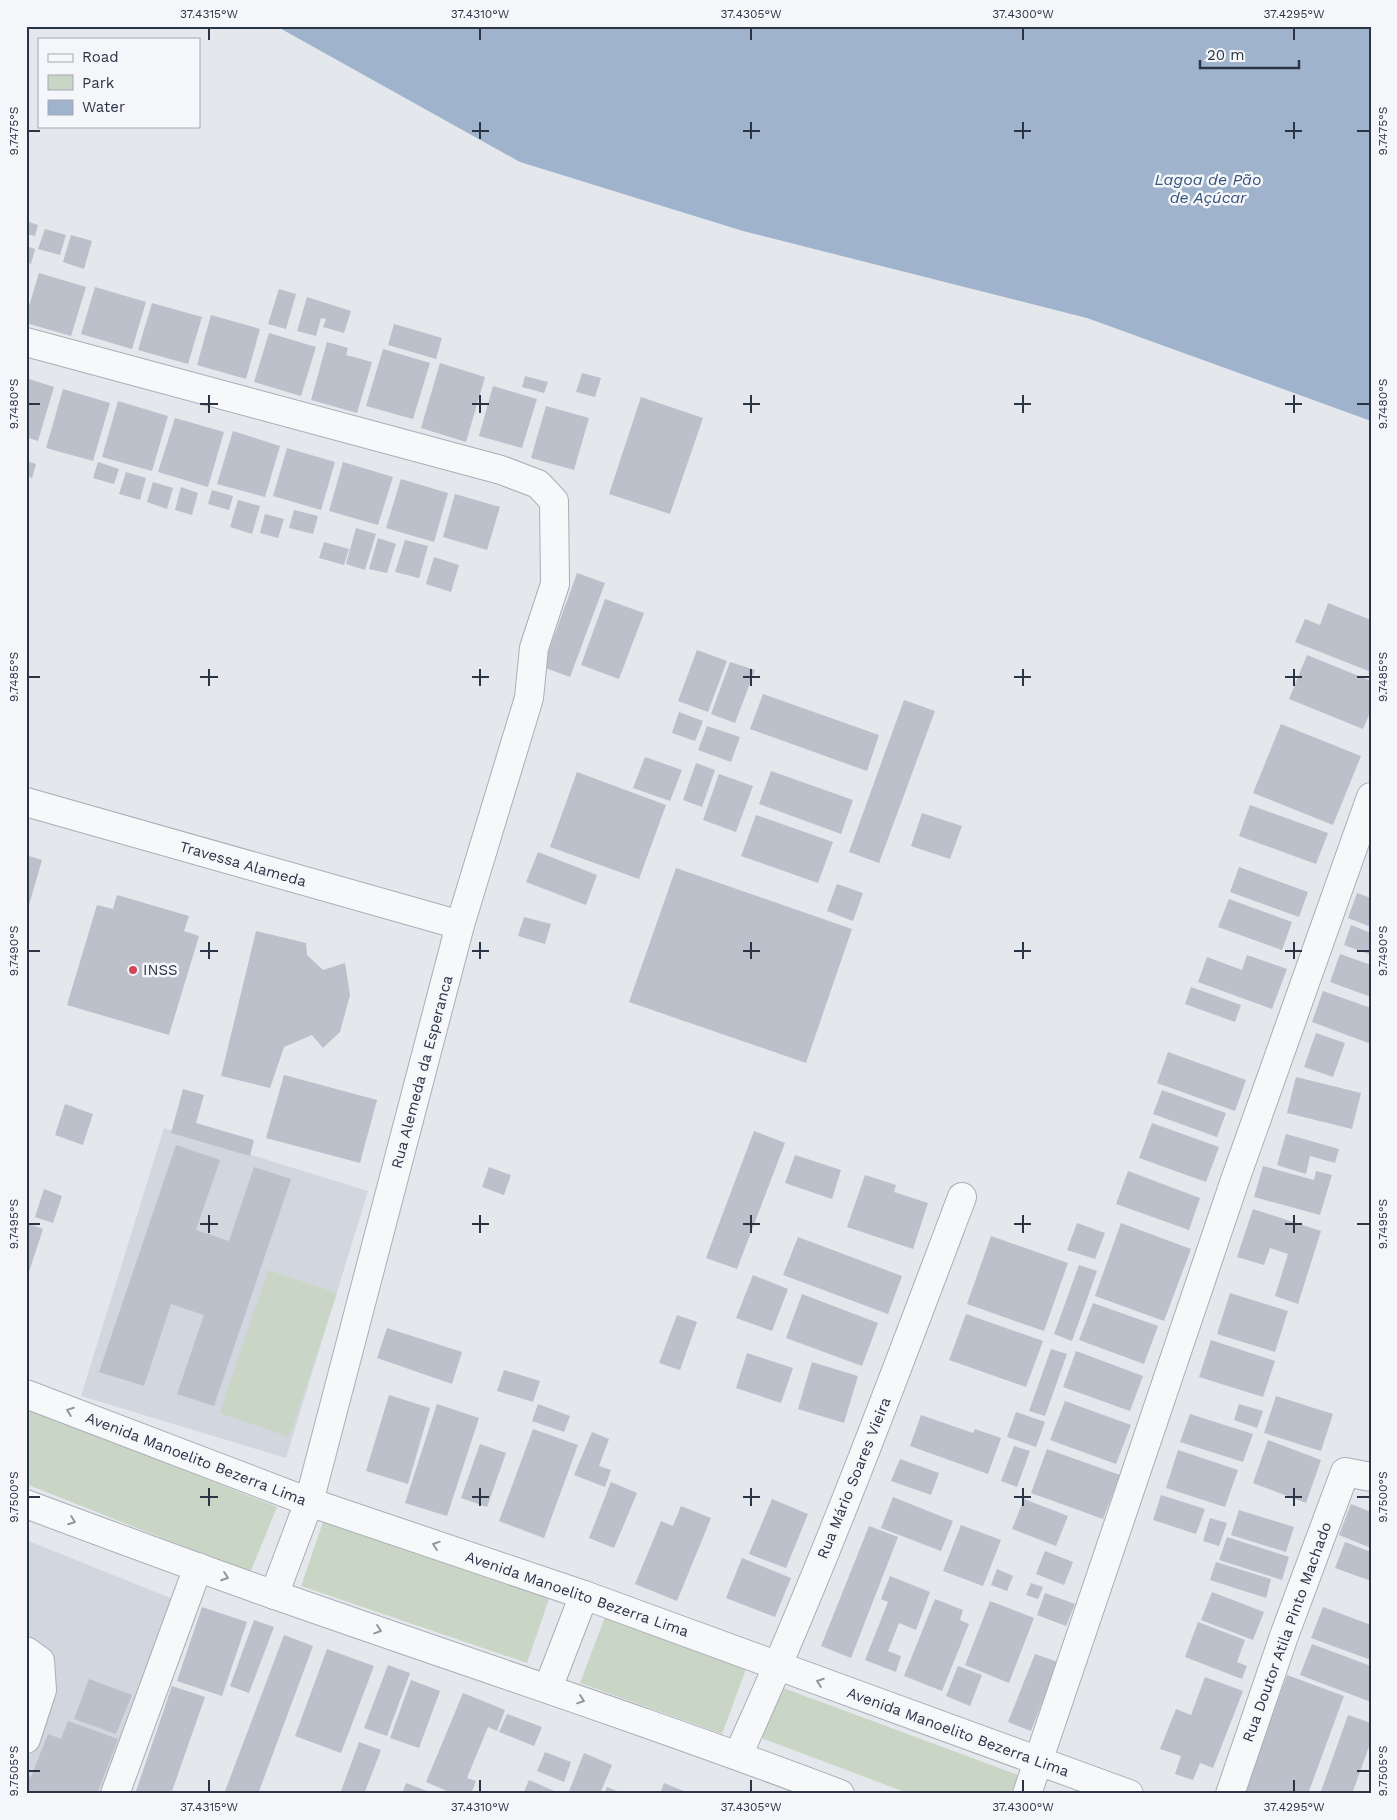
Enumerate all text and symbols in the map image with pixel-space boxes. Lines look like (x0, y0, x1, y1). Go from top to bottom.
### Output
text: 37.4315°W (180, 7, 239, 21)
text: 37.4310°W (451, 7, 510, 21)
text: 37.4305°W (721, 7, 782, 21)
text: 37.4300°W (992, 7, 1054, 21)
text: 37.4295°W (1264, 7, 1325, 21)
legend (38, 38, 200, 128)
scale bar (1200, 38, 1298, 70)
text: 20 m (1207, 46, 1245, 64)
text: Road (82, 48, 119, 66)
text: Park (82, 74, 115, 92)
text: Water (82, 98, 125, 116)
text: 9.7475°S (7, 107, 21, 155)
text: 9.7475°S (1376, 107, 1390, 155)
water label: Lagoa de Pão de Açúcar (1155, 170, 1261, 207)
text: 9.7480°S (7, 379, 21, 429)
text: 9.7480°S (1376, 379, 1390, 429)
text: 9.7485°S (7, 652, 21, 702)
text: 9.7485°S (1376, 652, 1390, 702)
street label: Travessa Alameda (178, 837, 309, 891)
text: 9.7490°S (7, 926, 21, 976)
text: 9.7490°S (1376, 926, 1390, 976)
place label: INSS (143, 961, 178, 979)
marker: INSS (127, 964, 139, 976)
street label: Rua Alemeda da Esperanca (388, 973, 457, 1171)
text: 9.7495°S (7, 1199, 21, 1249)
text: 9.7495°S (1376, 1199, 1390, 1249)
street label: Rua Mário Soares Vieira (813, 1394, 895, 1561)
one-way arrow (66, 1407, 75, 1417)
street label: Avenida Manoelito Bezerra Lima (83, 1408, 309, 1510)
text: 9.7500°S (7, 1471, 21, 1523)
text: 9.7500°S (1376, 1471, 1390, 1523)
one-way arrow (67, 1515, 76, 1525)
street label: Rua Doutor Atila Pinto Machado (1239, 1519, 1335, 1745)
one-way arrow (432, 1541, 441, 1551)
street label: Avenida Manoelito Bezerra Lima (463, 1547, 691, 1641)
one-way arrow (220, 1571, 228, 1581)
one-way arrow (373, 1624, 382, 1634)
one-way arrow (816, 1678, 825, 1688)
street label: Avenida Manoelito Bezerra Lima (845, 1683, 1072, 1781)
one-way arrow (577, 1694, 585, 1704)
text: 9.7505°S (7, 1746, 21, 1796)
text: 9.7505°S (1376, 1746, 1390, 1796)
text: 37.4315°W (180, 1800, 239, 1814)
text: 37.4310°W (451, 1800, 510, 1814)
text: 37.4305°W (721, 1800, 782, 1814)
text: 37.4300°W (992, 1800, 1054, 1814)
text: 37.4295°W (1264, 1800, 1325, 1814)

